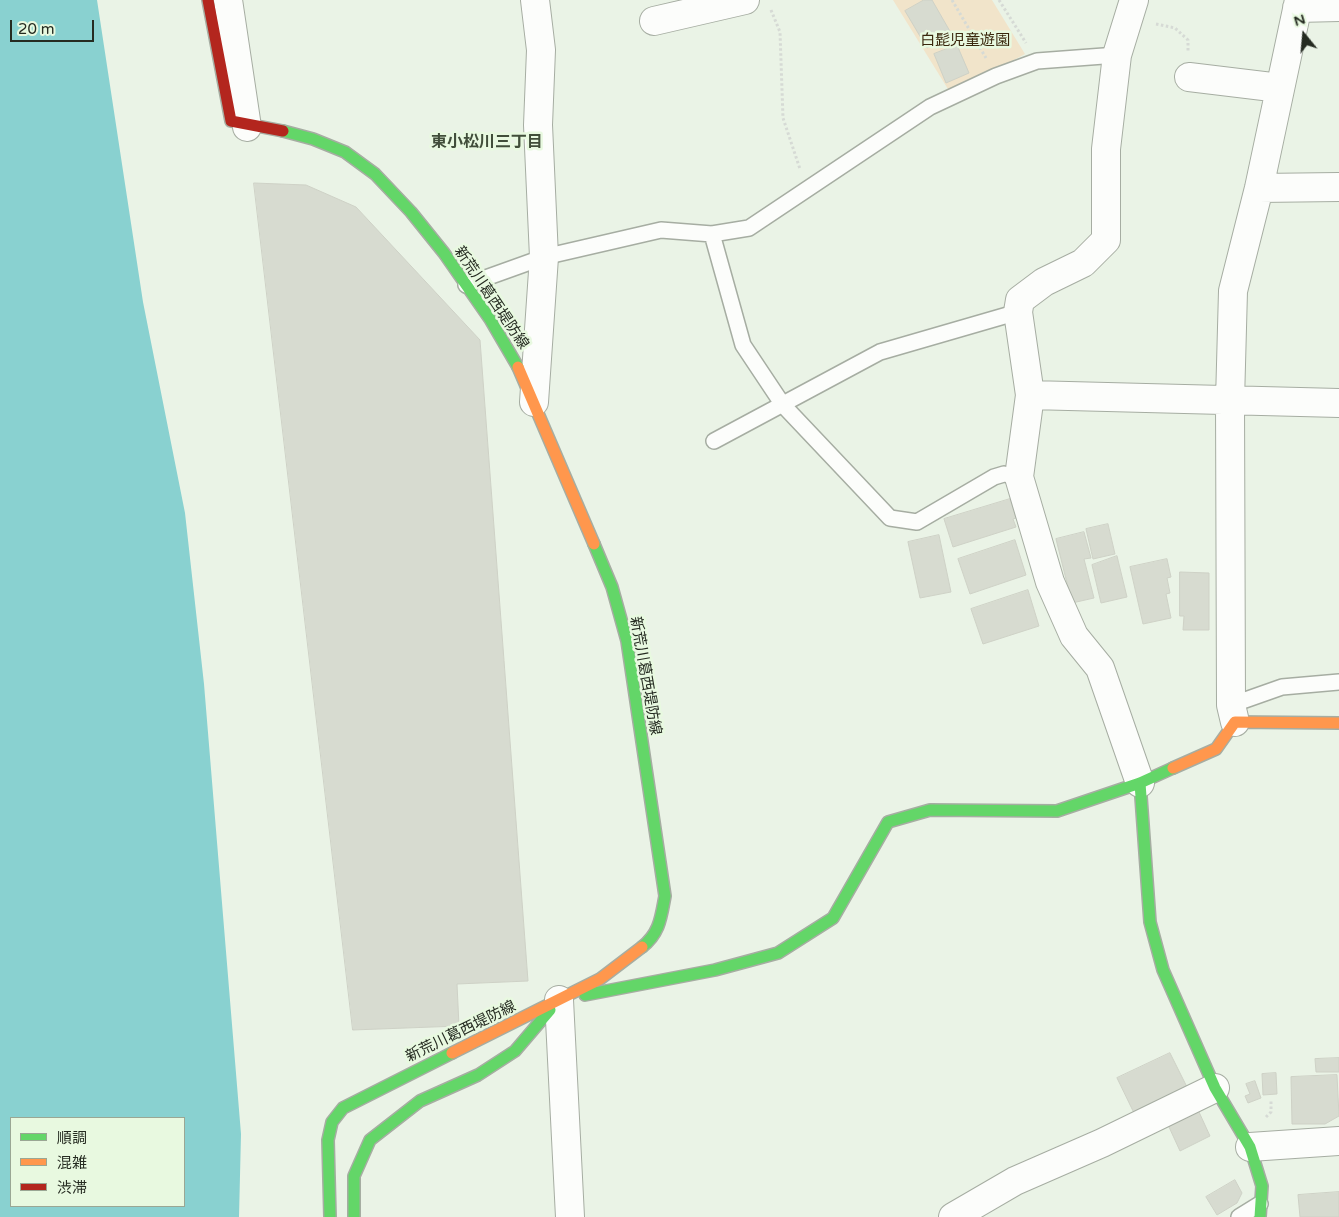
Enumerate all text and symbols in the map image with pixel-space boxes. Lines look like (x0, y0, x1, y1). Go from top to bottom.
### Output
scale bar (12, 10, 96, 42)
north arrow (1279, 10, 1329, 60)
text: N (1292, 10, 1307, 30)
text: 20 m (18, 20, 55, 38)
park label: 白髭児童遊園 (920, 32, 1010, 50)
district label: 東小松川三丁目 (431, 133, 543, 153)
street label: 新荒川葛西堤防線 (450, 243, 532, 353)
street label: 新荒川葛西堤防線 (626, 615, 664, 737)
street label: 新荒川葛西堤防線 (403, 998, 519, 1066)
legend (10, 1117, 185, 1207)
text: 順調 (57, 1129, 87, 1147)
text: 混雑 (57, 1154, 87, 1172)
text: 渋滞 (57, 1179, 87, 1197)

